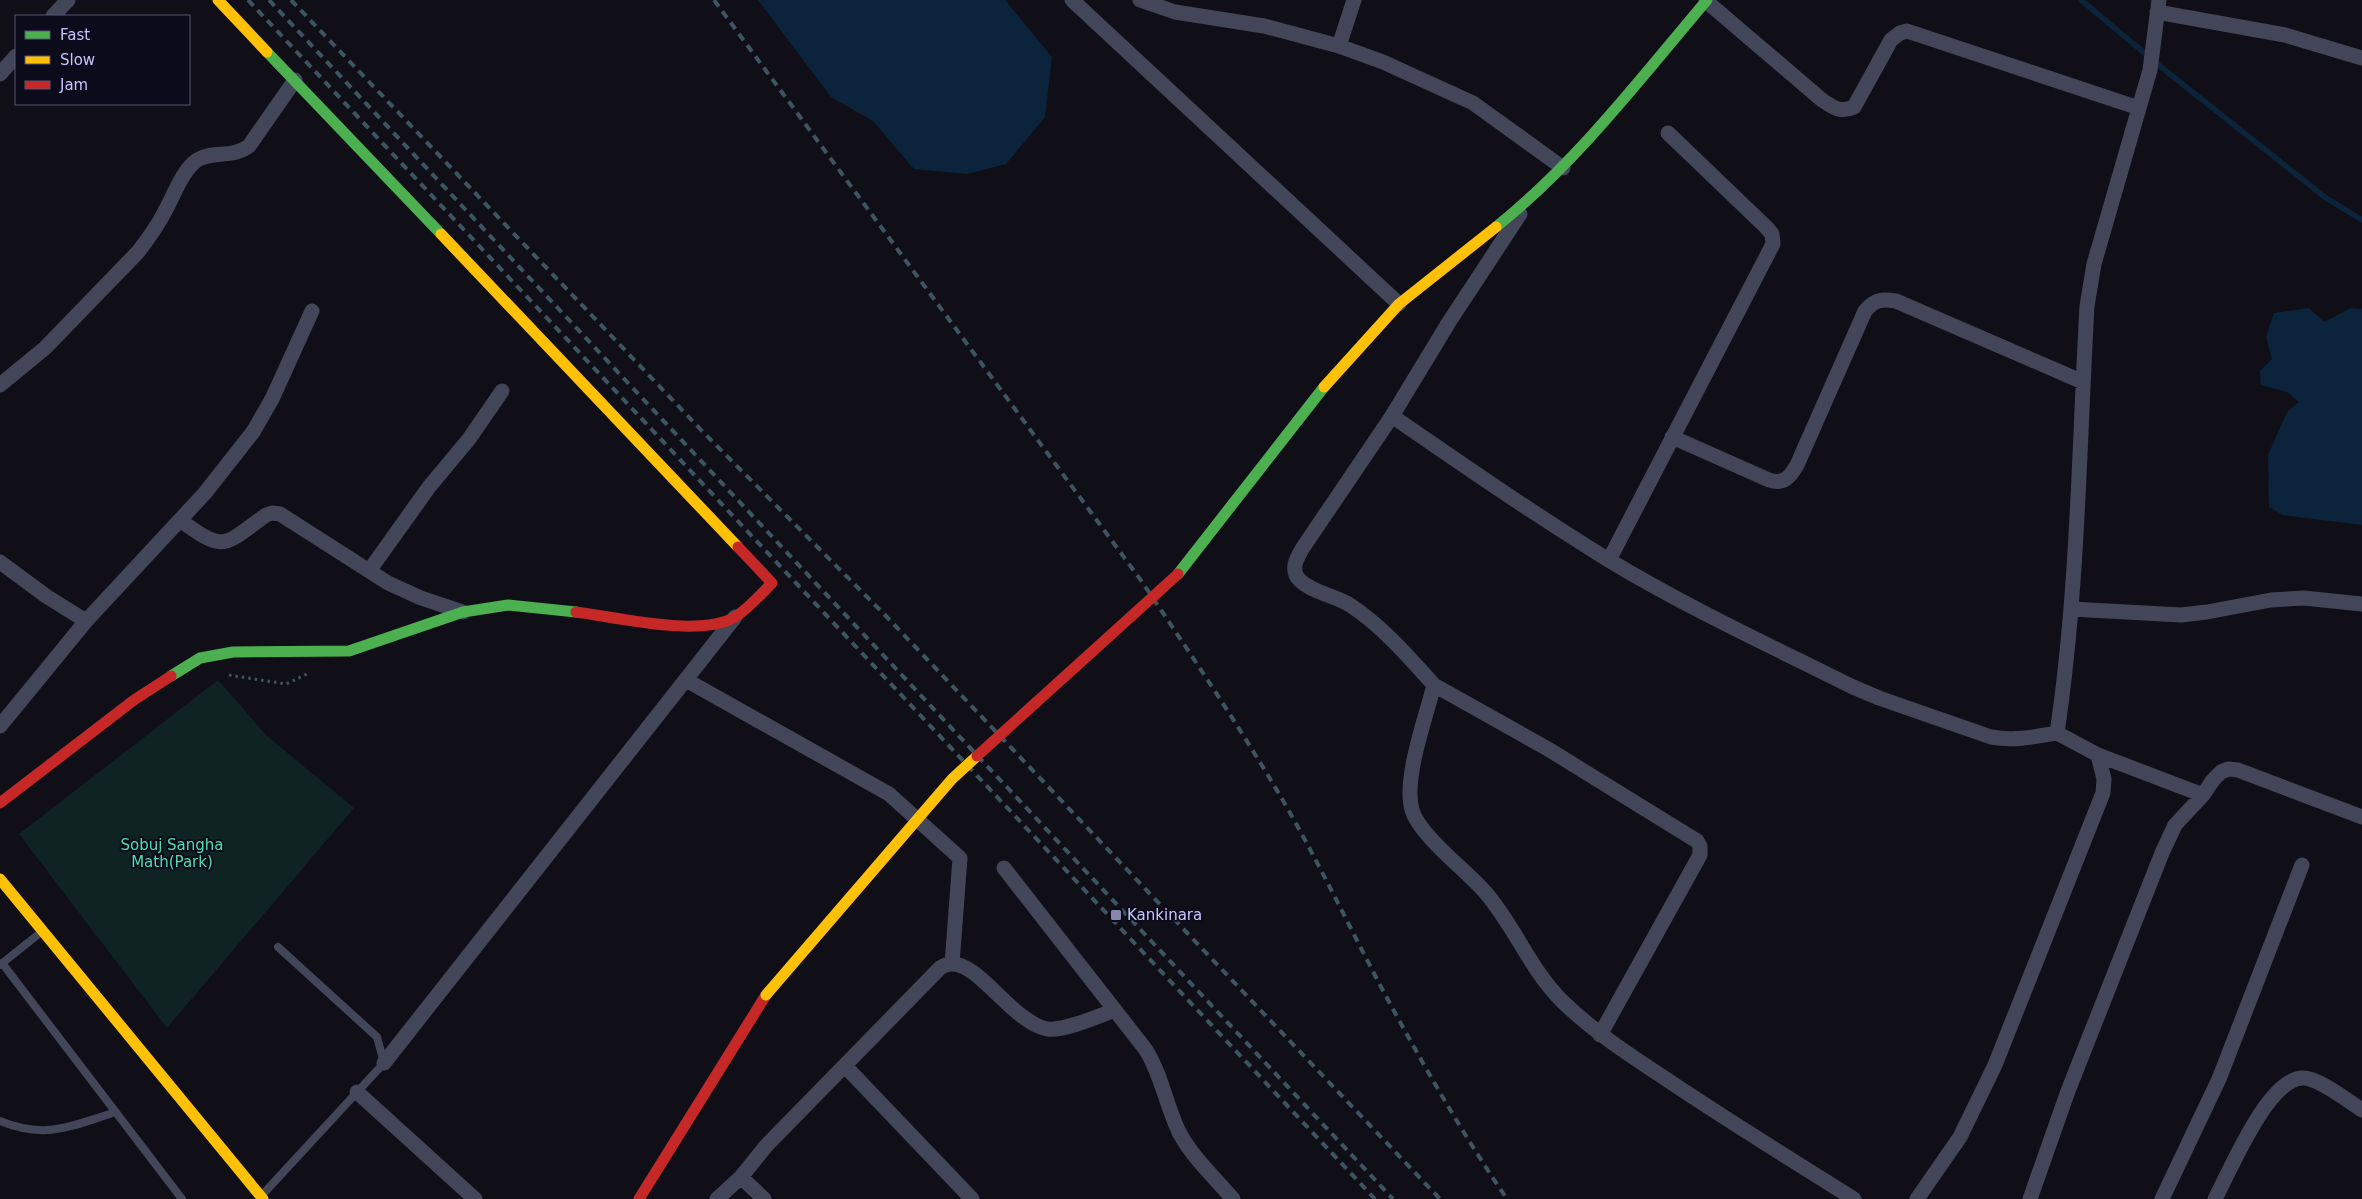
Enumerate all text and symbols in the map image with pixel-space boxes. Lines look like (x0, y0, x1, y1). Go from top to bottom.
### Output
legend (15, 15, 190, 105)
text: Fast (60, 26, 90, 44)
text: Slow (60, 51, 95, 69)
text: Jam (59, 76, 88, 94)
park label: Sobuj Sangha Math(Park) (120, 836, 224, 871)
place label: Kankinara (1127, 906, 1202, 924)
marker: Kankinara (1109, 908, 1123, 922)

